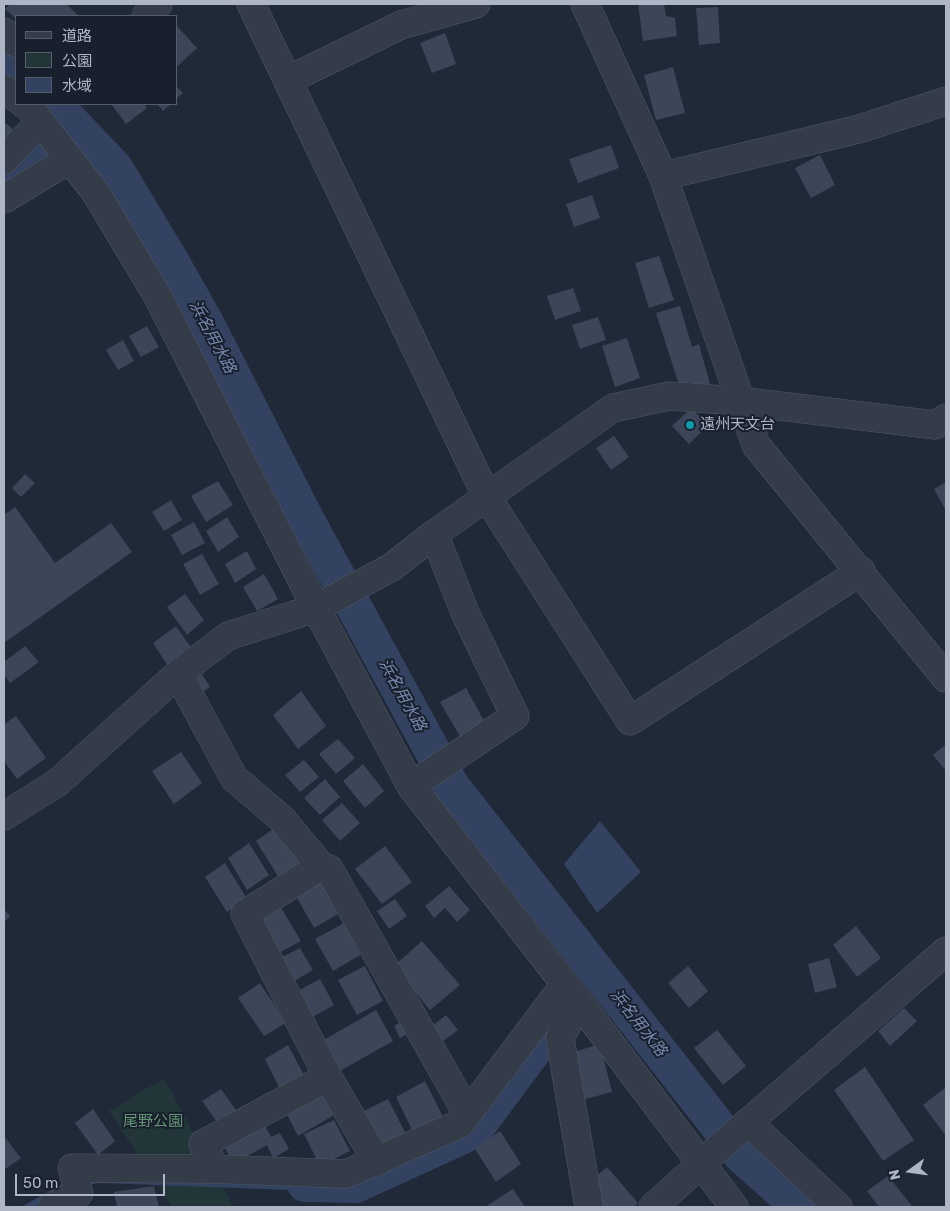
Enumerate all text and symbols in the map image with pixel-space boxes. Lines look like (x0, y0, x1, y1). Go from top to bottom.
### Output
legend (15, 15, 178, 105)
text: 道路 (62, 27, 92, 45)
text: 公園 (62, 52, 92, 70)
text: 水域 (62, 77, 92, 95)
water label: 浜名用水路 (185, 297, 239, 377)
place label: 遠州天文台 (700, 416, 775, 434)
marker: 遠州天文台 (684, 419, 696, 431)
water label: 浜名用水路 (374, 655, 430, 735)
water label: 浜名用水路 (606, 986, 670, 1060)
park label: 尾野公園 (123, 1113, 183, 1131)
north arrow (885, 1146, 935, 1196)
scale bar (18, 1164, 168, 1196)
text: N (885, 1168, 904, 1182)
text: 50 m (23, 1174, 58, 1192)

